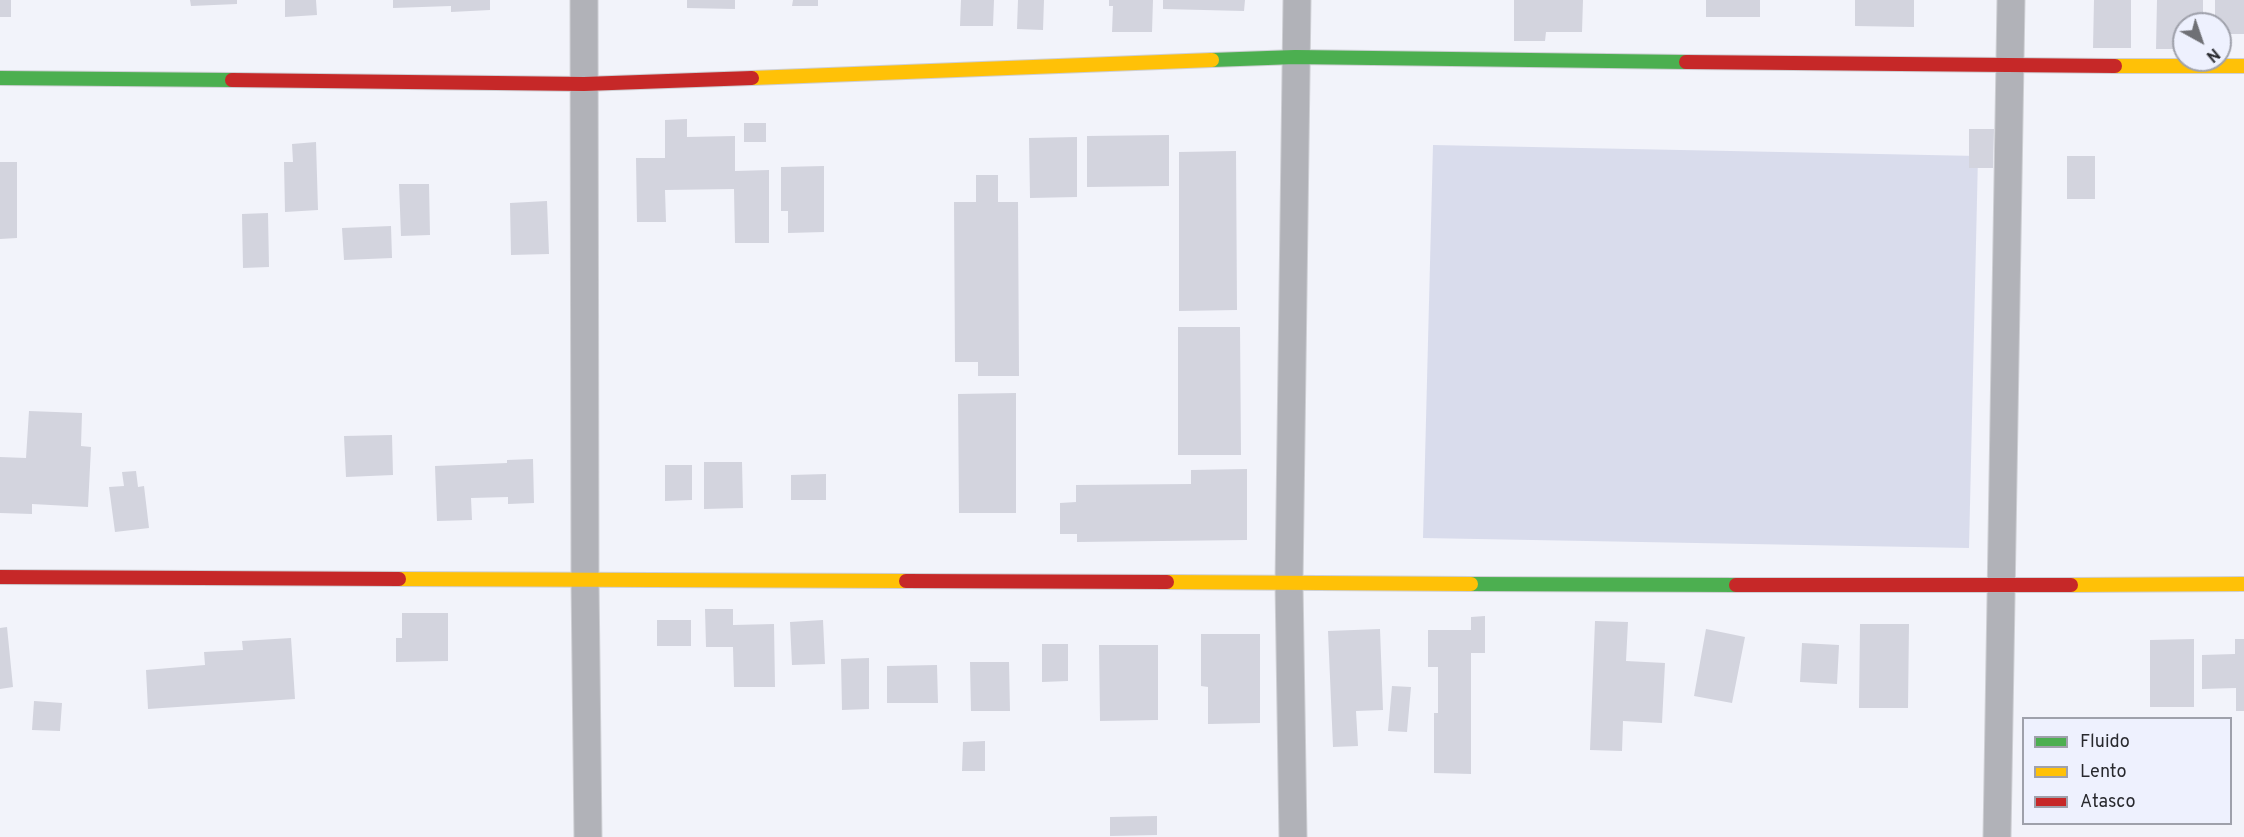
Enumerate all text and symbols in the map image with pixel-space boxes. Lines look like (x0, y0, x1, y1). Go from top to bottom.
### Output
north arrow (2172, 12, 2232, 72)
text: N (2201, 43, 2223, 66)
legend (2022, 717, 2232, 825)
text: Fluido (2080, 731, 2130, 754)
text: Lento (2080, 761, 2126, 784)
text: Atasco (2080, 791, 2136, 814)

